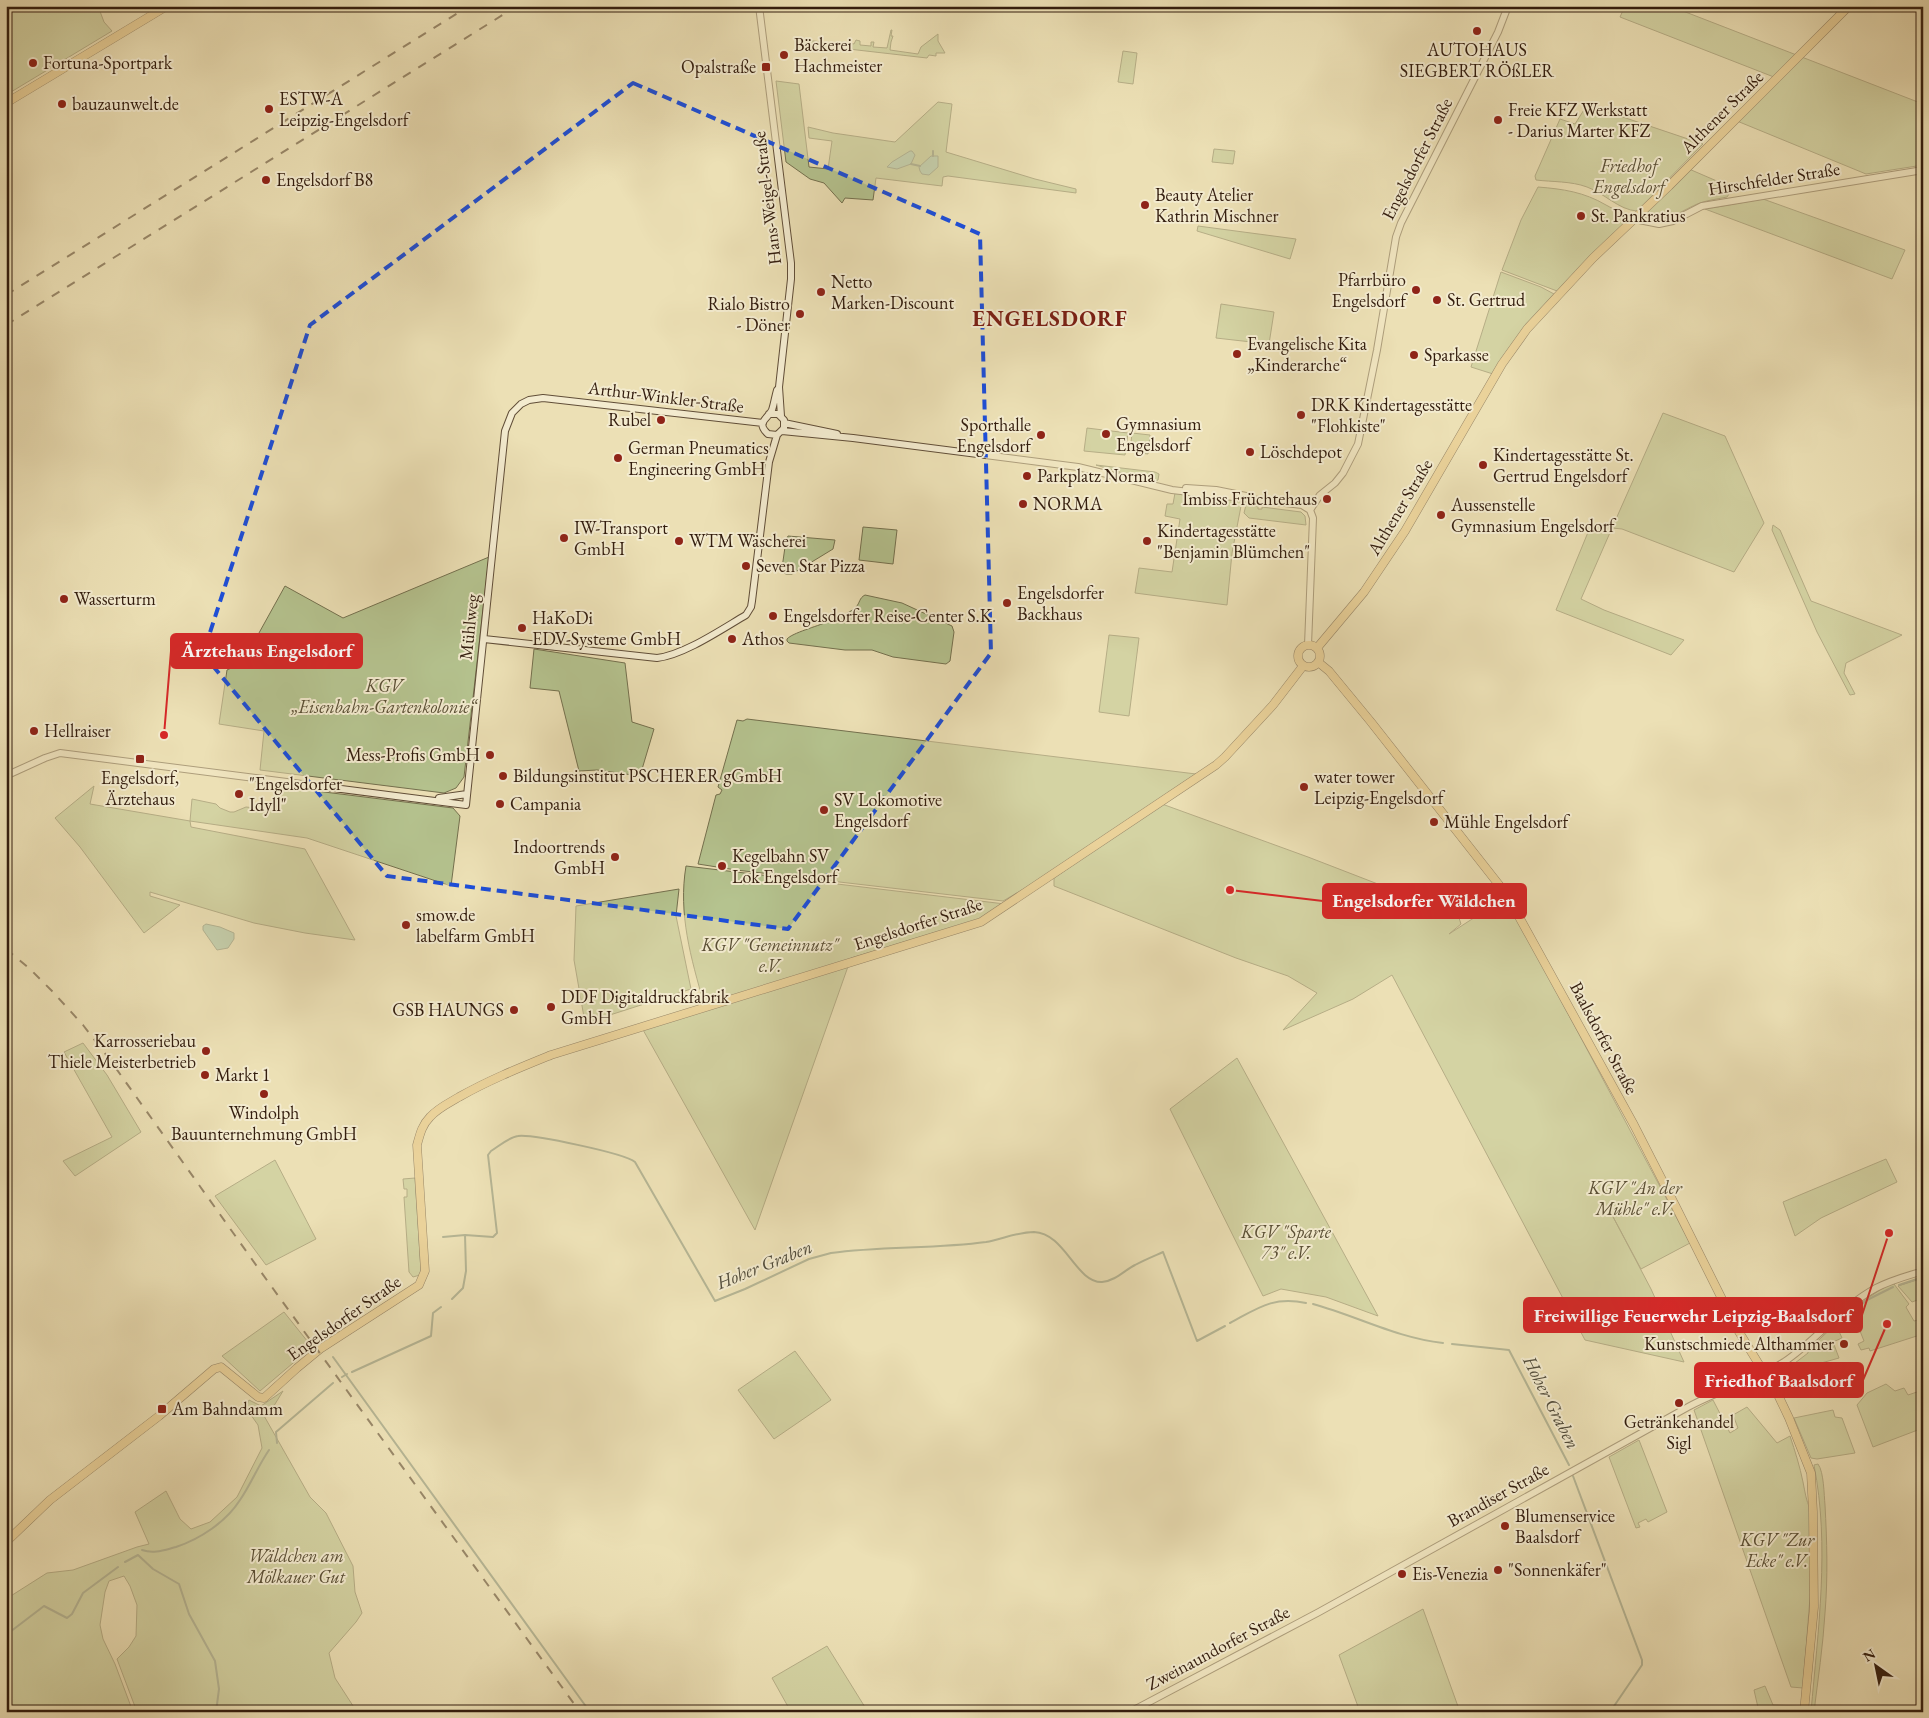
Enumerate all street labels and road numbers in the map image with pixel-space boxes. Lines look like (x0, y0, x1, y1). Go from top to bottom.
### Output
street label: Althener Straße (1675, 65, 1768, 159)
street label: Engelsdorfer Straße (1376, 94, 1457, 224)
street label: Hans-Weigel-Straße (747, 130, 786, 266)
street label: Hirschfelder Straße (1706, 157, 1841, 200)
street label: Arthur-Winkler-Straße (586, 375, 745, 417)
street label: Althener Straße (1361, 454, 1437, 560)
street label: Mühlweg (454, 593, 483, 661)
street label: Engelsdorfer Straße (851, 892, 985, 955)
street label: Baalsdorfer Straße (1565, 977, 1644, 1098)
street label: Engelsdorfer Straße (282, 1270, 405, 1365)
street label: Brandiser Straße (1443, 1457, 1553, 1532)
street label: Zweinaundorfer Straße (1142, 1600, 1293, 1695)

